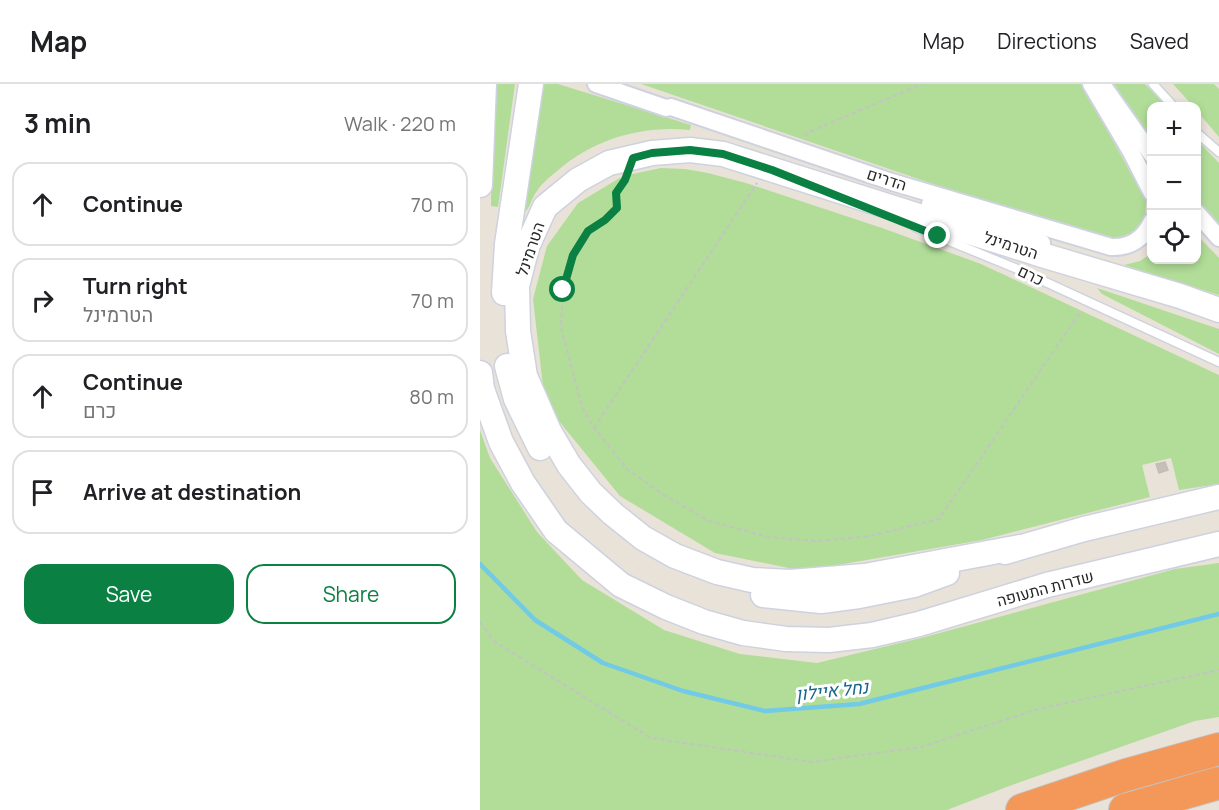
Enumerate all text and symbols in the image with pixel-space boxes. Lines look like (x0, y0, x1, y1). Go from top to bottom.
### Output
text: Map (30, 22, 87, 60)
text: Map (923, 27, 964, 55)
text: Directions (997, 27, 1097, 55)
text: Saved (1130, 27, 1189, 55)
map controls (1147, 102, 1201, 264)
button: + (1147, 102, 1201, 156)
text: 3 min (24, 105, 91, 141)
text: Walk · 220 m (344, 110, 456, 137)
button: − (1147, 156, 1201, 210)
street label: הדרים (864, 162, 910, 196)
icon: ahead (26, 188, 59, 221)
text: Continue (83, 189, 183, 219)
text: 70 m (411, 191, 454, 218)
button: locate (1147, 210, 1201, 264)
street label: הטרמינל (510, 219, 550, 279)
route end (924, 222, 950, 248)
street label: הטרמינל (981, 226, 1041, 264)
street label: כרם (1014, 259, 1048, 291)
text: Turn right (83, 271, 188, 301)
route start (549, 276, 575, 302)
icon: right (26, 284, 59, 317)
text: 70 m (411, 287, 454, 314)
text: הטרמינל (83, 301, 153, 328)
text: Continue (83, 367, 183, 397)
icon: ahead (26, 380, 59, 413)
text: 80 m (409, 383, 454, 410)
text: כרם (83, 397, 116, 424)
icon: arrive (26, 476, 59, 509)
text: Arrive at destination (83, 477, 301, 507)
button: Save (24, 564, 234, 624)
button: Share (246, 564, 456, 624)
street label: שדרות התעופה (994, 564, 1096, 612)
water label: נחל איילון (795, 674, 871, 706)

